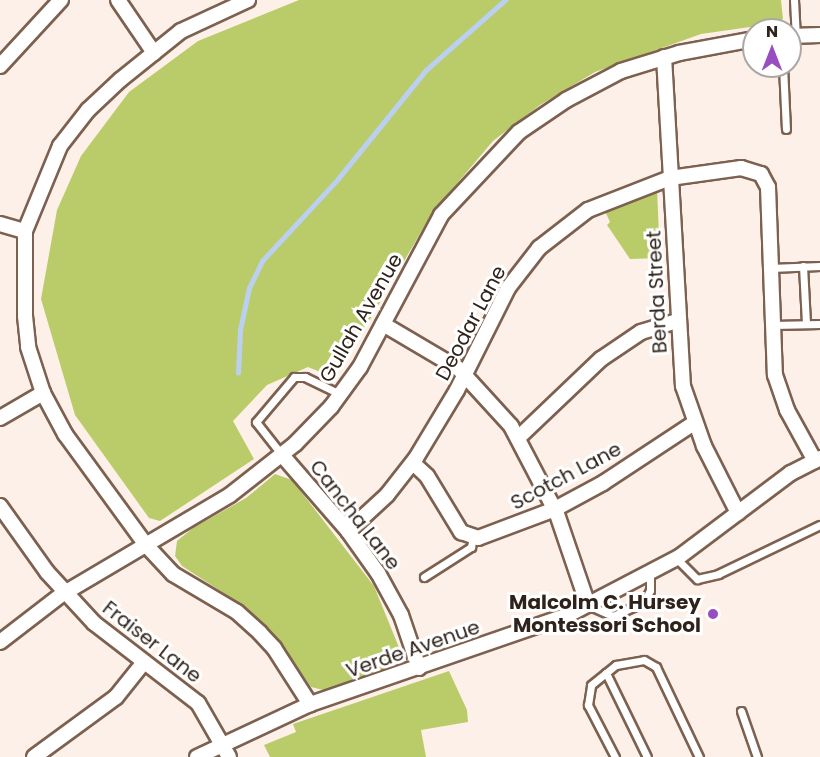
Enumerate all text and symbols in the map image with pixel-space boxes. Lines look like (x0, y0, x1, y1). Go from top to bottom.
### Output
north arrow (742, 18, 802, 78)
text: N (766, 20, 778, 43)
street label: Berda Street (642, 230, 672, 354)
street label: Gullah Avenue (314, 249, 408, 387)
street label: Deodar Lane (431, 262, 511, 384)
street label: Scotch Lane (507, 437, 625, 515)
street label: Cancha Lane (305, 455, 405, 575)
place label: Malcolm C. Hursey Montessori School (509, 590, 701, 637)
street label: Fraiser Lane (98, 596, 206, 688)
marker: Malcolm C. Hursey Montessori School (706, 607, 720, 621)
street label: Verde Avenue (343, 615, 483, 683)

